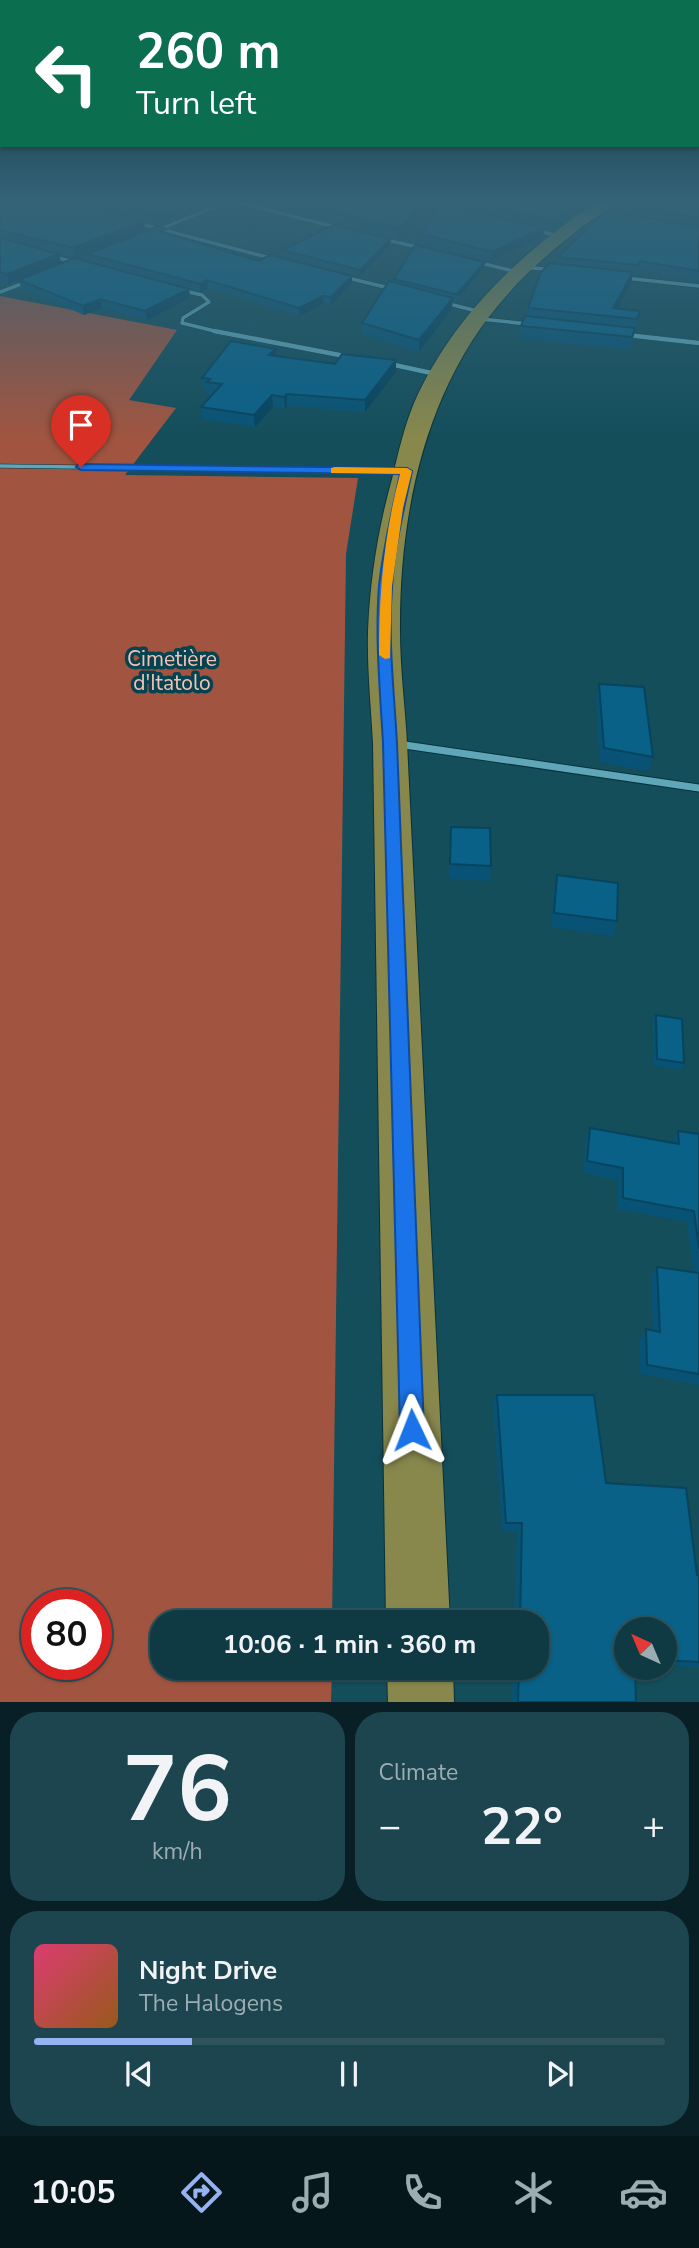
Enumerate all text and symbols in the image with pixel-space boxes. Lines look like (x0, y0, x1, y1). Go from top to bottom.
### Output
text: 260 m (136, 18, 280, 85)
icon: left (21, 28, 112, 119)
text: Turn left (136, 82, 256, 125)
pin (51, 395, 111, 467)
icon: arrive (62, 406, 100, 444)
park label: Cimetière d'Itatolo (127, 645, 217, 697)
position arrow (375, 1393, 449, 1467)
speed limit sign: 80 (21, 1589, 112, 1680)
north arrow (614, 1617, 677, 1680)
map controls (614, 1617, 677, 1680)
text: 10:06 · 1 min · 360 m (223, 1627, 476, 1662)
text: 76 (123, 1728, 232, 1852)
text: Climate (379, 1757, 458, 1788)
text: 22° (481, 1791, 563, 1862)
text: − (379, 1801, 401, 1852)
text: + (642, 1801, 665, 1852)
text: km/h (152, 1836, 203, 1867)
text: Night Drive (139, 1953, 277, 1988)
text: The Halogens (139, 1988, 283, 2019)
icon: previous (120, 2055, 158, 2093)
icon: pause (330, 2055, 368, 2093)
icon: next (541, 2055, 579, 2093)
icon: directions (177, 2168, 226, 2217)
icon: music (288, 2168, 337, 2217)
icon: phone (398, 2168, 447, 2217)
icon: climate (509, 2168, 558, 2217)
icon: car (619, 2168, 668, 2217)
text: 10:05 (31, 2171, 116, 2214)

